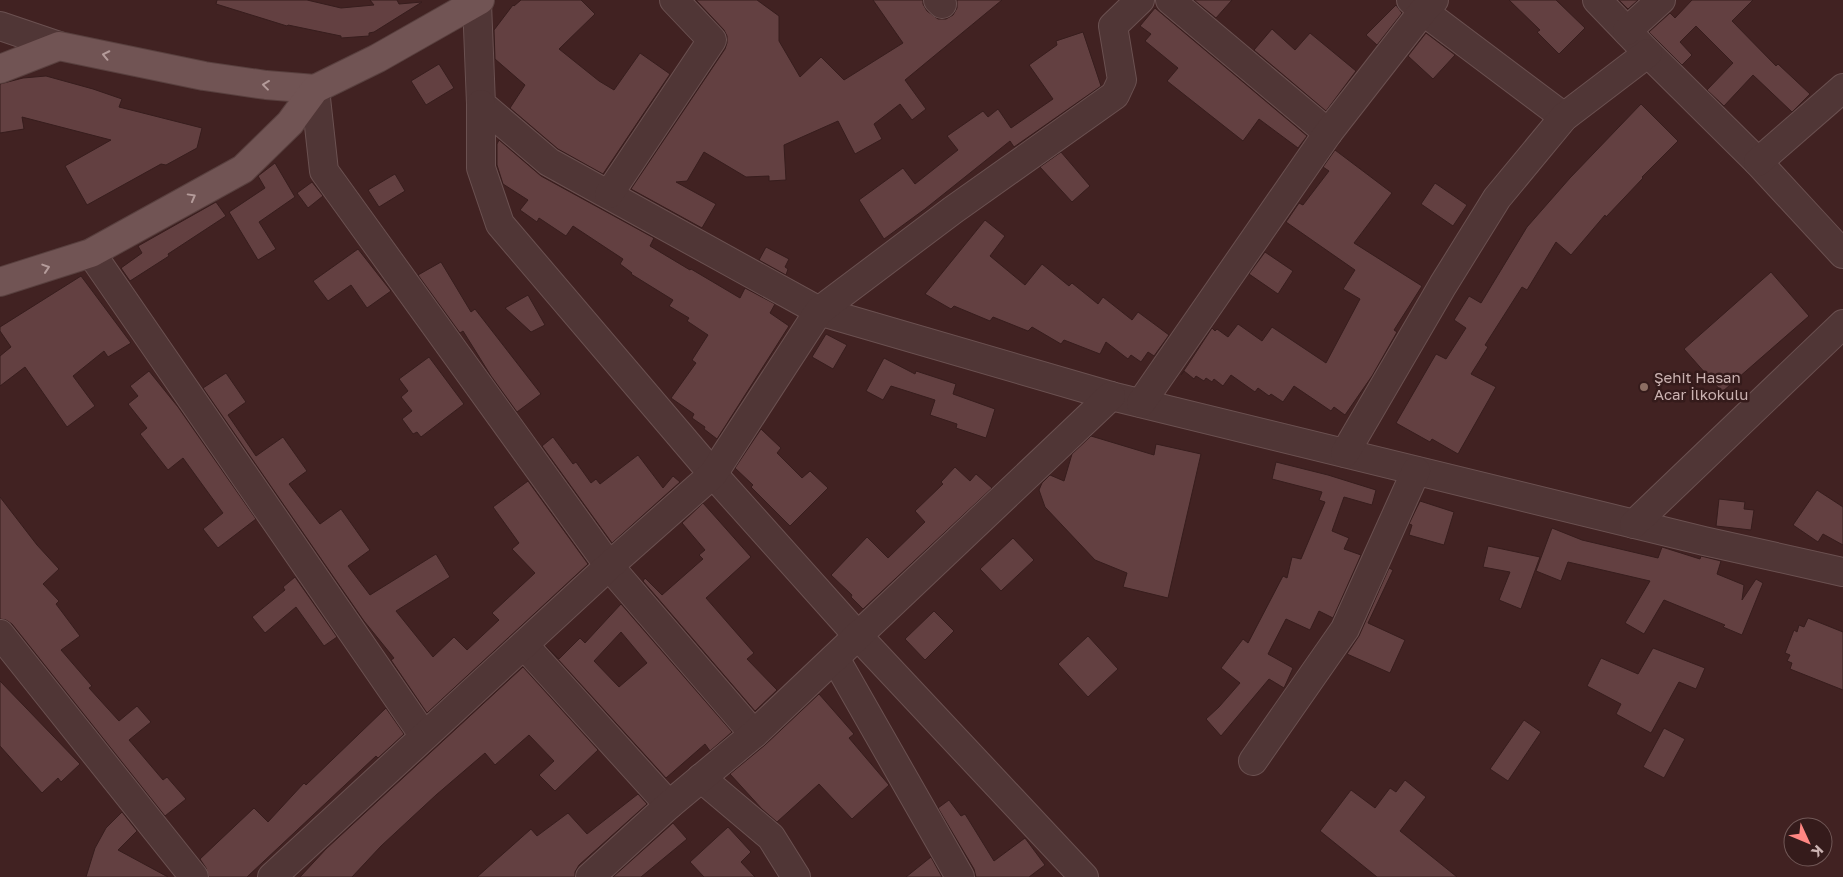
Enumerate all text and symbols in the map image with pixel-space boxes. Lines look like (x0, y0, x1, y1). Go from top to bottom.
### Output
one-way arrow (102, 51, 111, 61)
one-way arrow (262, 80, 270, 91)
one-way arrow (187, 193, 196, 203)
one-way arrow (42, 263, 50, 273)
place label: Şehit Hasan Acar İlkokulu (1654, 368, 1748, 403)
marker: Şehit Hasan Acar İlkokulu (1638, 381, 1650, 393)
north arrow (1783, 817, 1833, 867)
text: K (1808, 842, 1827, 861)

